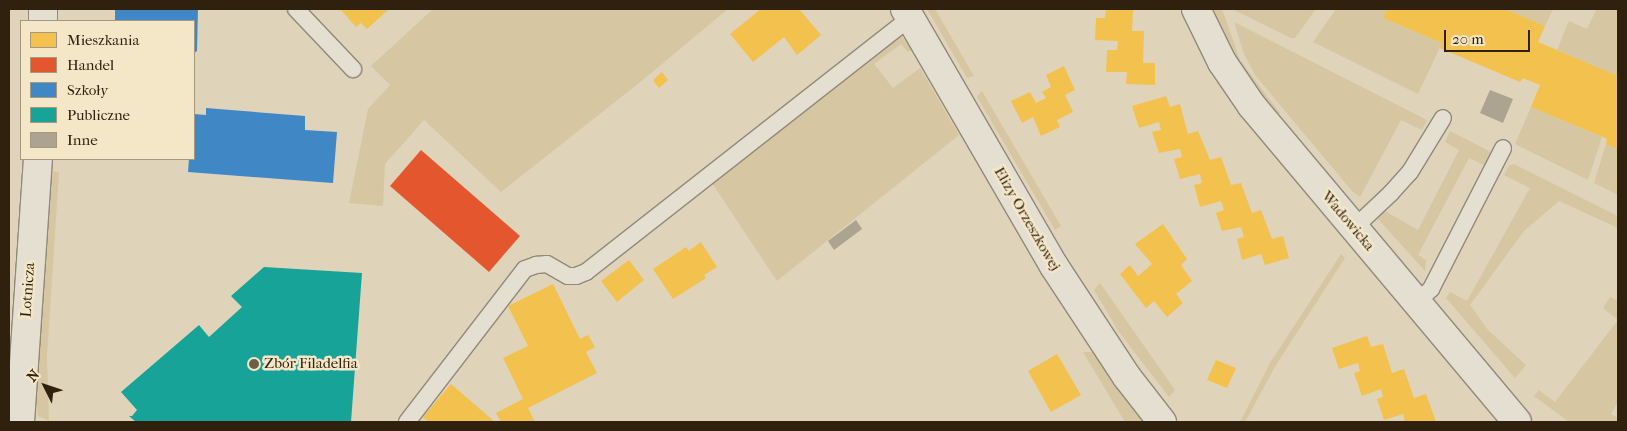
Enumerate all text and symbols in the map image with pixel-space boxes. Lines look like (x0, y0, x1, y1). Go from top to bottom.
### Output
legend (20, 20, 195, 160)
scale bar (1447, 20, 1533, 52)
text: 20 m (1452, 30, 1484, 48)
text: Mieszkania (67, 31, 139, 49)
text: Handel (67, 56, 114, 74)
text: Szkoły (67, 81, 108, 99)
text: Publiczne (67, 106, 130, 124)
text: Inne (67, 131, 98, 149)
street label: Elizy Orzeszkowej (990, 164, 1064, 274)
street label: Wadowicka (1318, 187, 1378, 255)
street label: Lotnicza (17, 262, 39, 318)
place label: Zbór Filadelfia (264, 355, 358, 373)
marker: Zbór Filadelfia (248, 358, 260, 370)
north arrow (20, 361, 70, 411)
text: N (23, 366, 43, 385)

